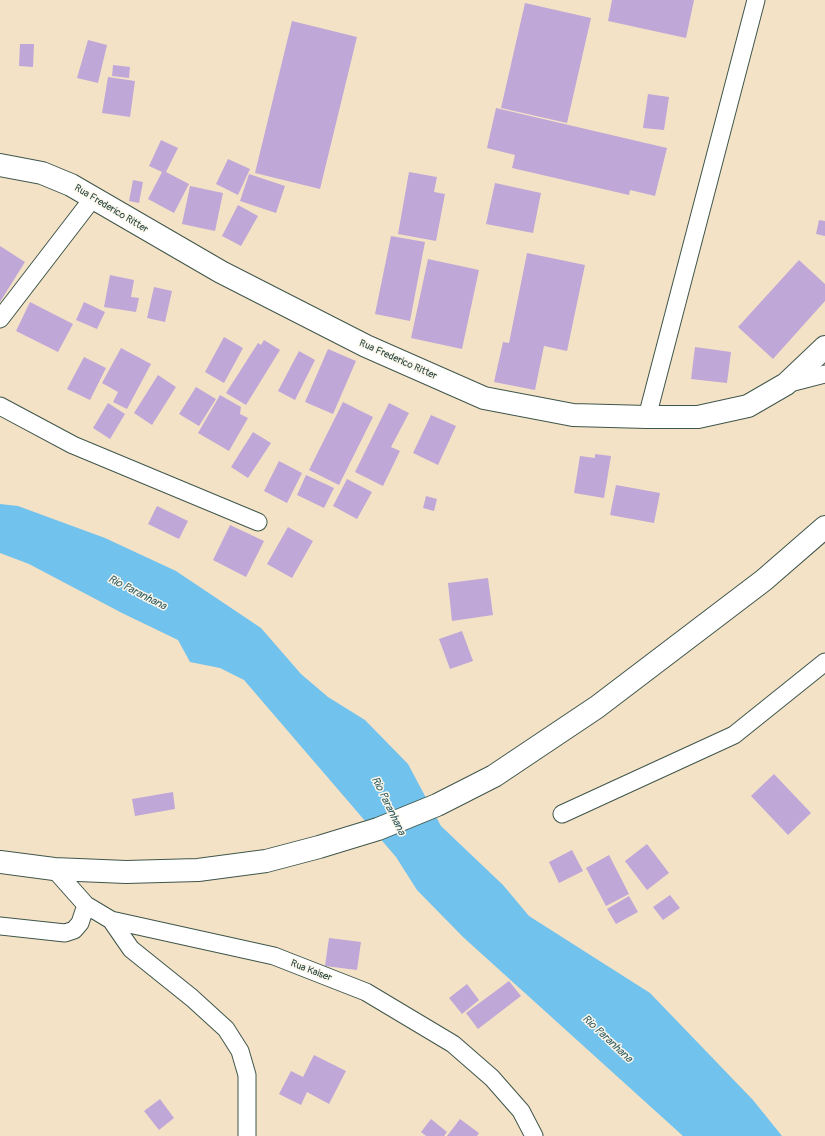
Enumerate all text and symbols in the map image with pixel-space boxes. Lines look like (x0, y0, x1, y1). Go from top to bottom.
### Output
street label: Rua Frederico Ritter (72, 182, 150, 236)
street label: Rua Frederico Ritter (357, 337, 439, 383)
water label: Rio Paranhana (106, 573, 168, 613)
water label: Rio Paranhana (368, 775, 408, 837)
street label: Rua Kaiser (289, 958, 333, 984)
water label: Rio Paranhana (579, 1012, 635, 1066)

